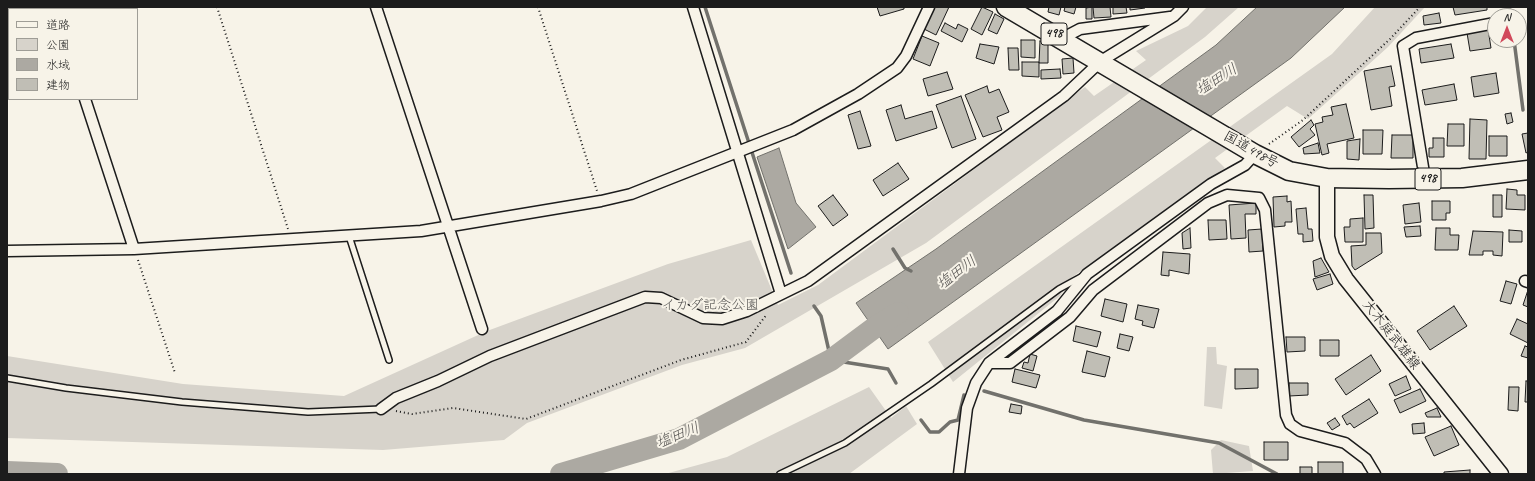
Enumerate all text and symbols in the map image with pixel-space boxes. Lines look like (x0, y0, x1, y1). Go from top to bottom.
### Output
legend (8, 8, 138, 100)
north arrow (1487, 8, 1527, 48)
text: N (1504, 10, 1510, 24)
text: 道路 (46, 17, 70, 33)
road number: 498 (1041, 23, 1067, 45)
text: 公園 (46, 37, 70, 53)
text: 水域 (46, 57, 70, 73)
water label: 塩田川 (1193, 60, 1241, 100)
text: 建物 (46, 77, 70, 93)
street label: 国道498号 (1220, 128, 1282, 172)
road number: 498 (1415, 168, 1441, 190)
water label: 塩田川 (934, 252, 980, 294)
park label: イカダ記念公園 (661, 297, 759, 313)
street label: 大木庭武雄線 (1359, 297, 1423, 373)
water label: 塩田川 (654, 419, 702, 453)

